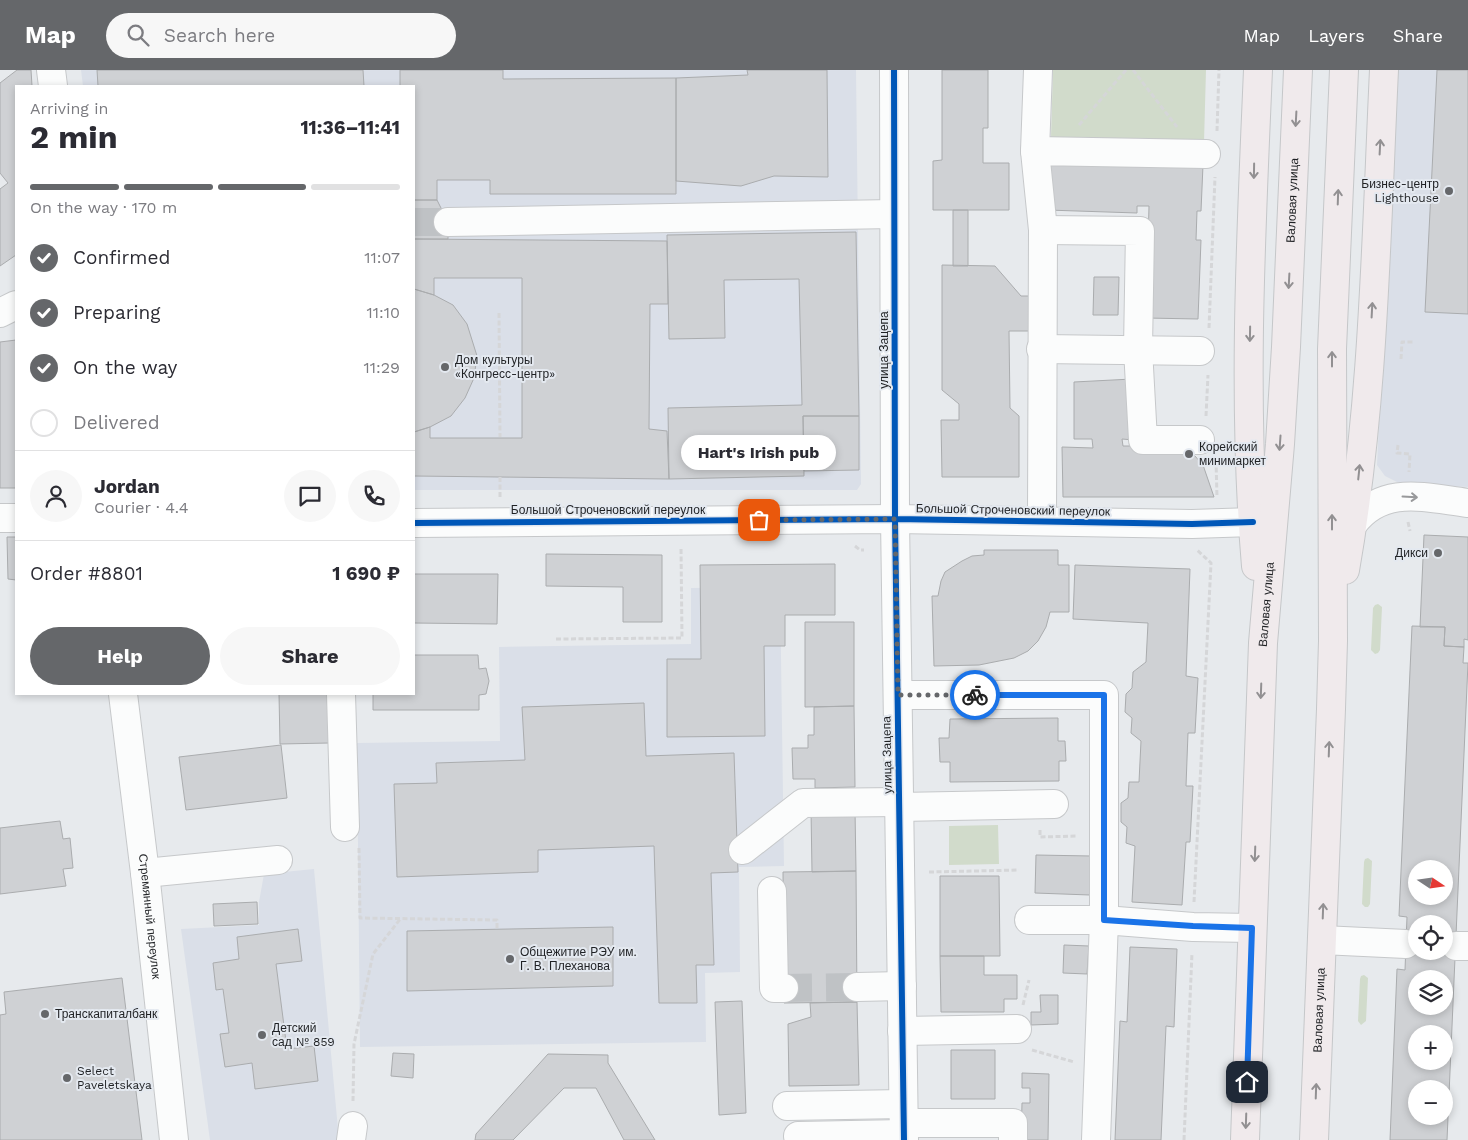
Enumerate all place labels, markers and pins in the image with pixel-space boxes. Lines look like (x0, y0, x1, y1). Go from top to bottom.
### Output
place label: Бизнес-центр Lighthouse (1361, 177, 1439, 205)
marker: Бизнес-центр Lighthouse (1443, 185, 1455, 197)
place label: Дом культуры «Конгресс-центр» (455, 353, 555, 381)
marker: Дом культуры «Конгресс-центр» (439, 361, 451, 373)
callout: Hart's Irish pub (682, 435, 836, 470)
place label: Корейский минимаркет (1199, 440, 1267, 468)
marker: Корейский минимаркет (1183, 448, 1195, 460)
pin (738, 499, 780, 541)
place label: Дикси (1395, 546, 1428, 560)
marker: Дикси (1432, 547, 1444, 559)
place label: Общежитие РЭУ им. Г. В. Плеханова (520, 945, 637, 973)
marker: Общежитие РЭУ им. Г. В. Плеханова (504, 953, 516, 965)
place label: Транскапиталбанк (55, 1007, 158, 1021)
marker: Транскапиталбанк (39, 1008, 51, 1020)
place label: Детский сад № 859 (272, 1021, 335, 1049)
marker: Детский сад № 859 (256, 1029, 268, 1041)
pin (1226, 1061, 1268, 1103)
place label: Select Paveletskaya (77, 1064, 152, 1092)
marker: Select Paveletskaya (61, 1072, 73, 1084)

